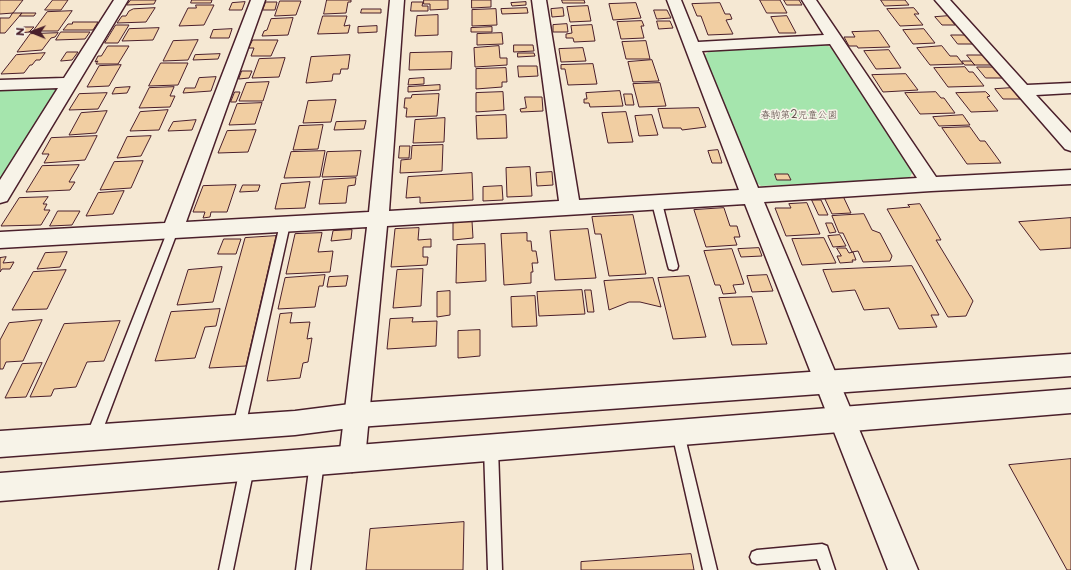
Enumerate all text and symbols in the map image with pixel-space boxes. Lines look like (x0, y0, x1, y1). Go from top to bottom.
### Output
north arrow (12, 12, 52, 52)
text: N (11, 27, 28, 36)
park label: 春駒第2児童公園 (760, 109, 838, 121)

